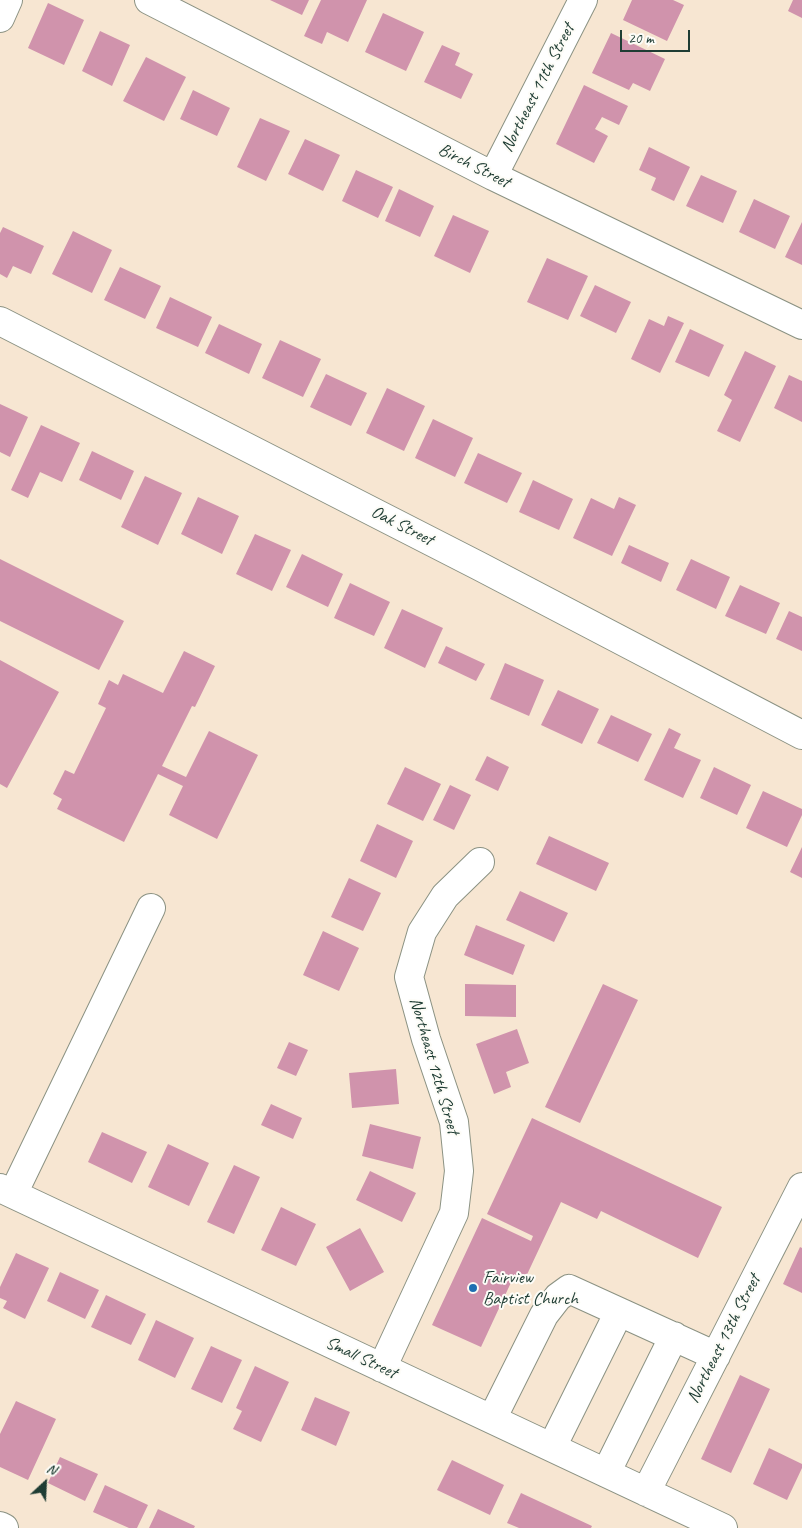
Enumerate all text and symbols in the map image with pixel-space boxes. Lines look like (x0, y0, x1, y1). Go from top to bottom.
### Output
street label: Northeast 11th Street (496, 20, 580, 156)
scale bar (622, 20, 692, 52)
text: 20 m (628, 29, 654, 48)
street label: Birch Street (435, 139, 513, 193)
street label: Oak Street (367, 501, 437, 551)
street label: Northeast 12th Street (404, 995, 464, 1137)
place label: Fairview Baptist Church (483, 1267, 578, 1310)
street label: Northeast 13th Street (682, 1271, 766, 1407)
marker: Fairview Baptist Church (467, 1282, 479, 1294)
street label: Small Street (322, 1332, 400, 1384)
north arrow (20, 1458, 70, 1508)
text: N (44, 1459, 59, 1478)

